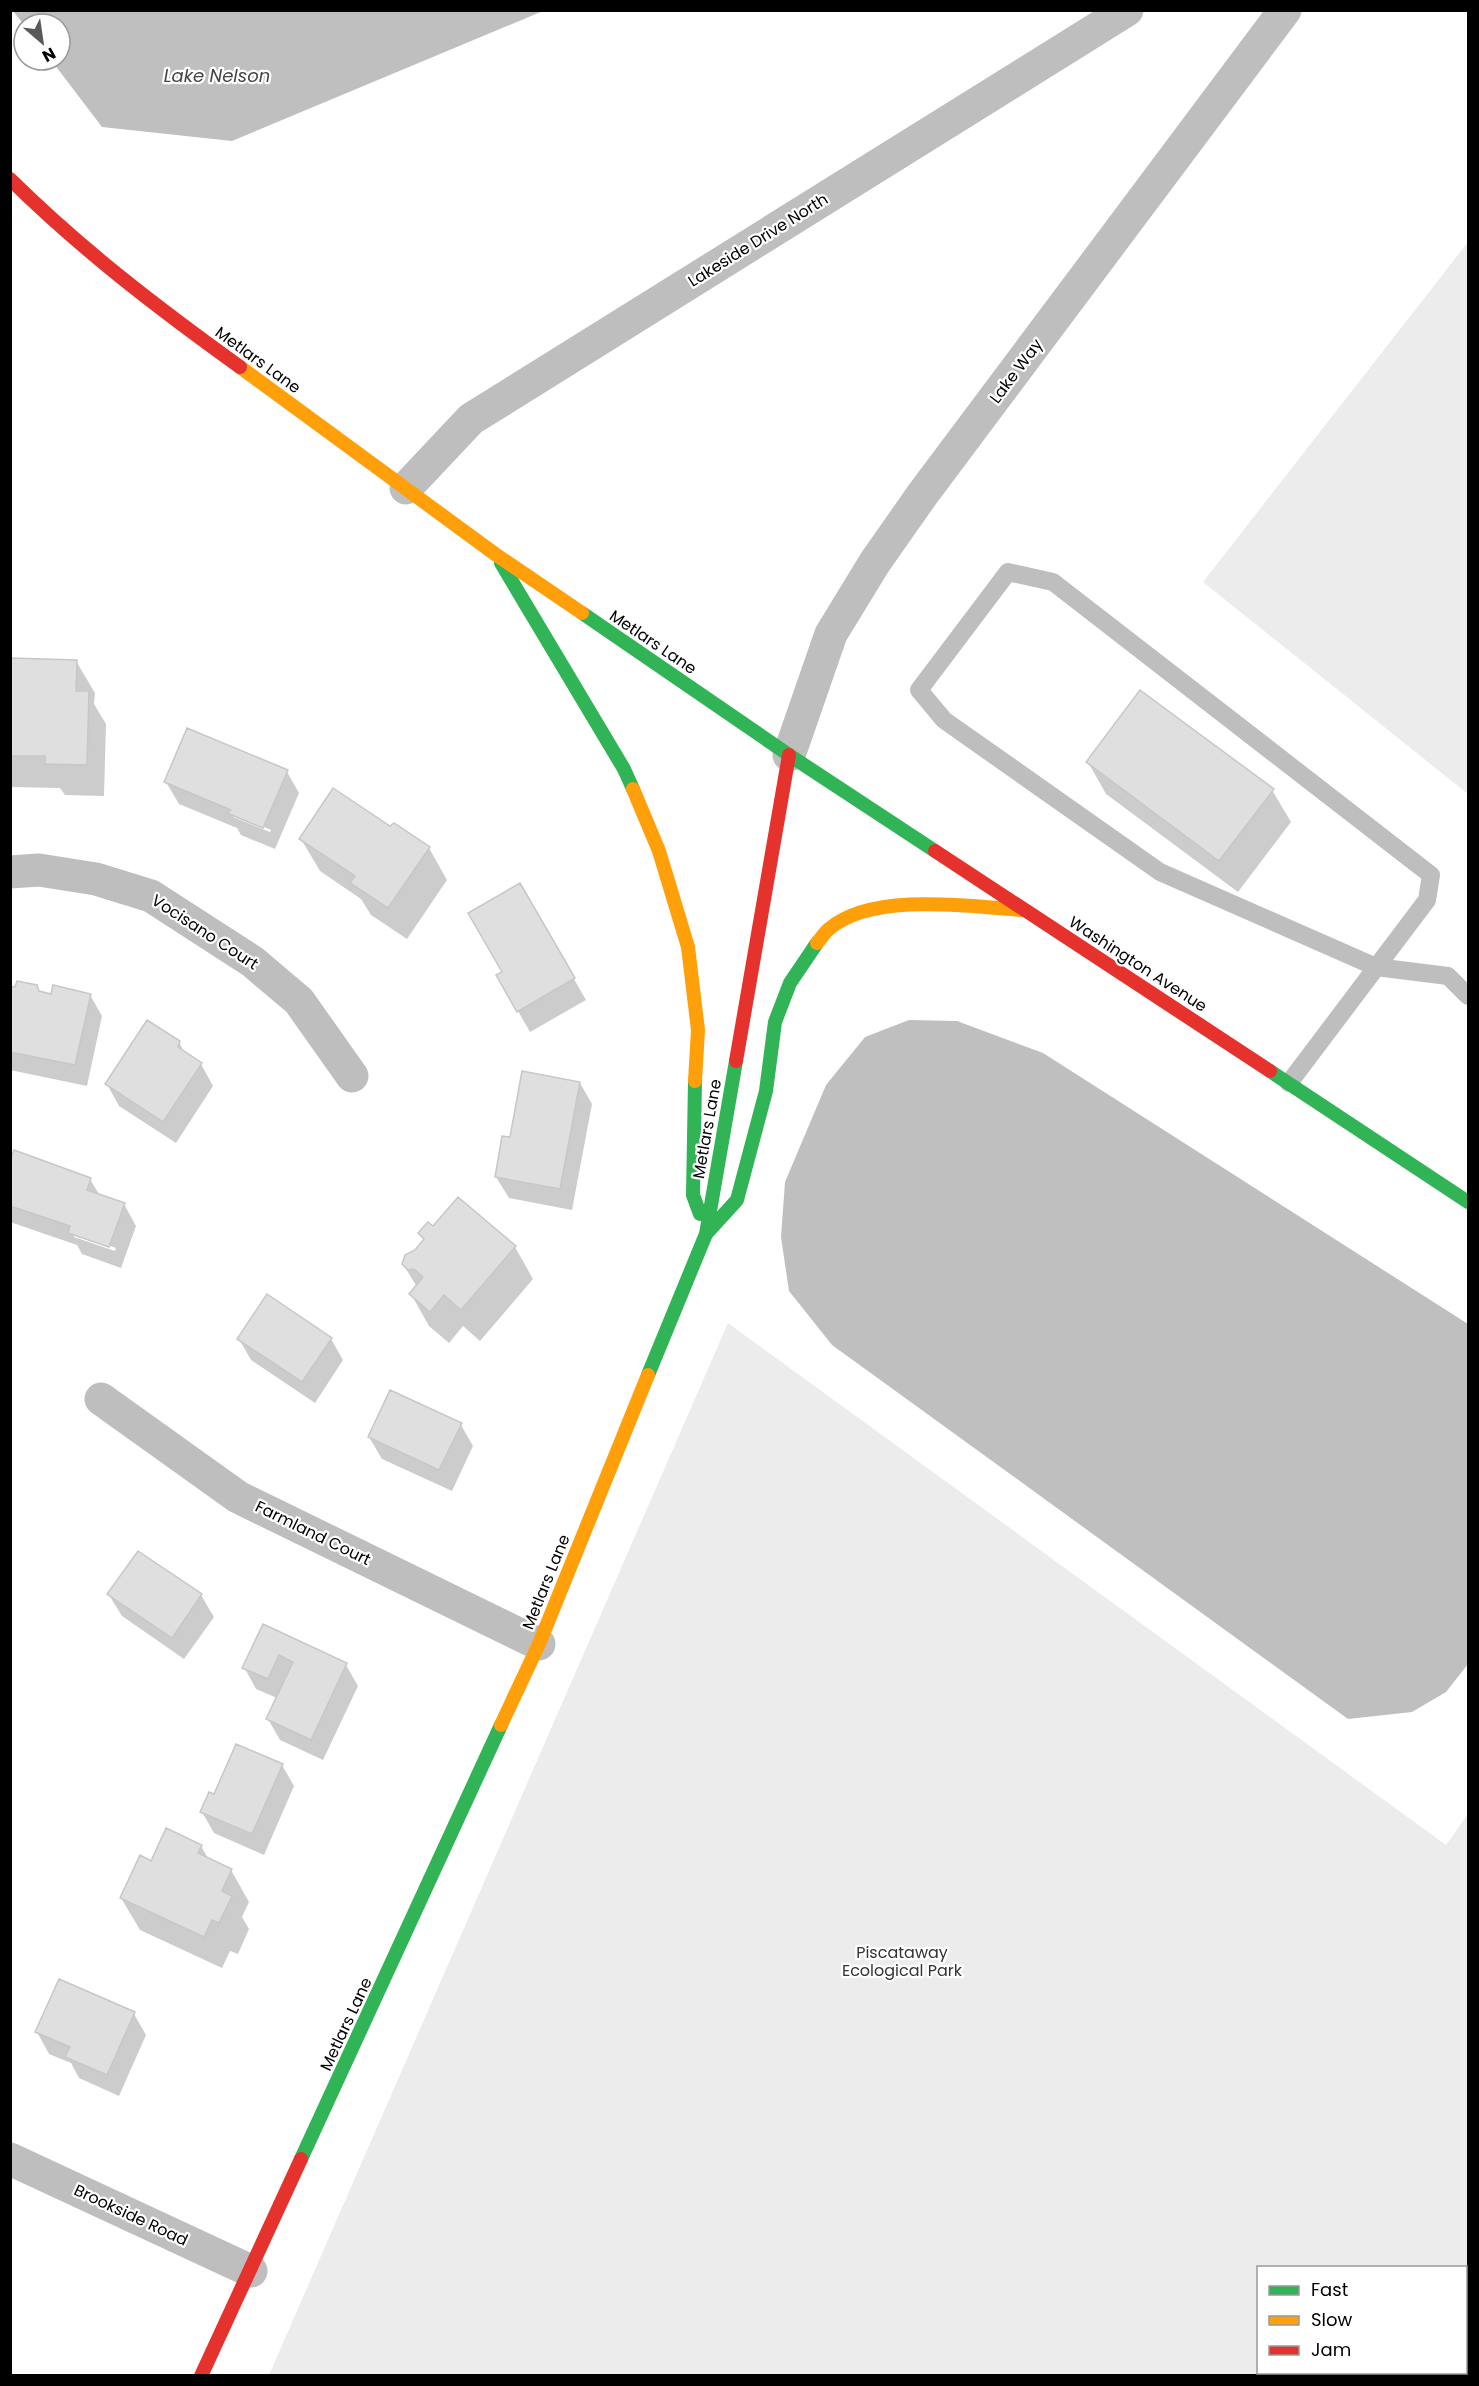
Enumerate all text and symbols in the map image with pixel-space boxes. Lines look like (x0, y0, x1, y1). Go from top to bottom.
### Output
north arrow (12, 12, 72, 72)
text: N (38, 42, 60, 68)
water label: Lake Nelson (164, 63, 270, 88)
street label: Lakeside Drive North (684, 188, 832, 292)
street label: Metlars Lane (210, 321, 306, 399)
street label: Lake Way (984, 334, 1048, 408)
street label: Metlars Lane (605, 604, 701, 680)
street label: Vocisano Court (147, 889, 263, 975)
street label: Washington Avenue (1064, 911, 1212, 1017)
street label: Metlars Lane (687, 1077, 727, 1181)
street label: Farmland Court (251, 1495, 375, 1571)
street label: Metlars Lane (516, 1531, 576, 1633)
park label: Piscataway Ecological Park (842, 1941, 963, 1982)
street label: Metlars Lane (314, 1973, 378, 2075)
street label: Brookside Road (70, 2179, 192, 2251)
legend (1257, 2266, 1467, 2374)
text: Fast (1311, 2277, 1348, 2302)
text: Slow (1311, 2307, 1353, 2332)
text: Jam (1311, 2337, 1351, 2362)

